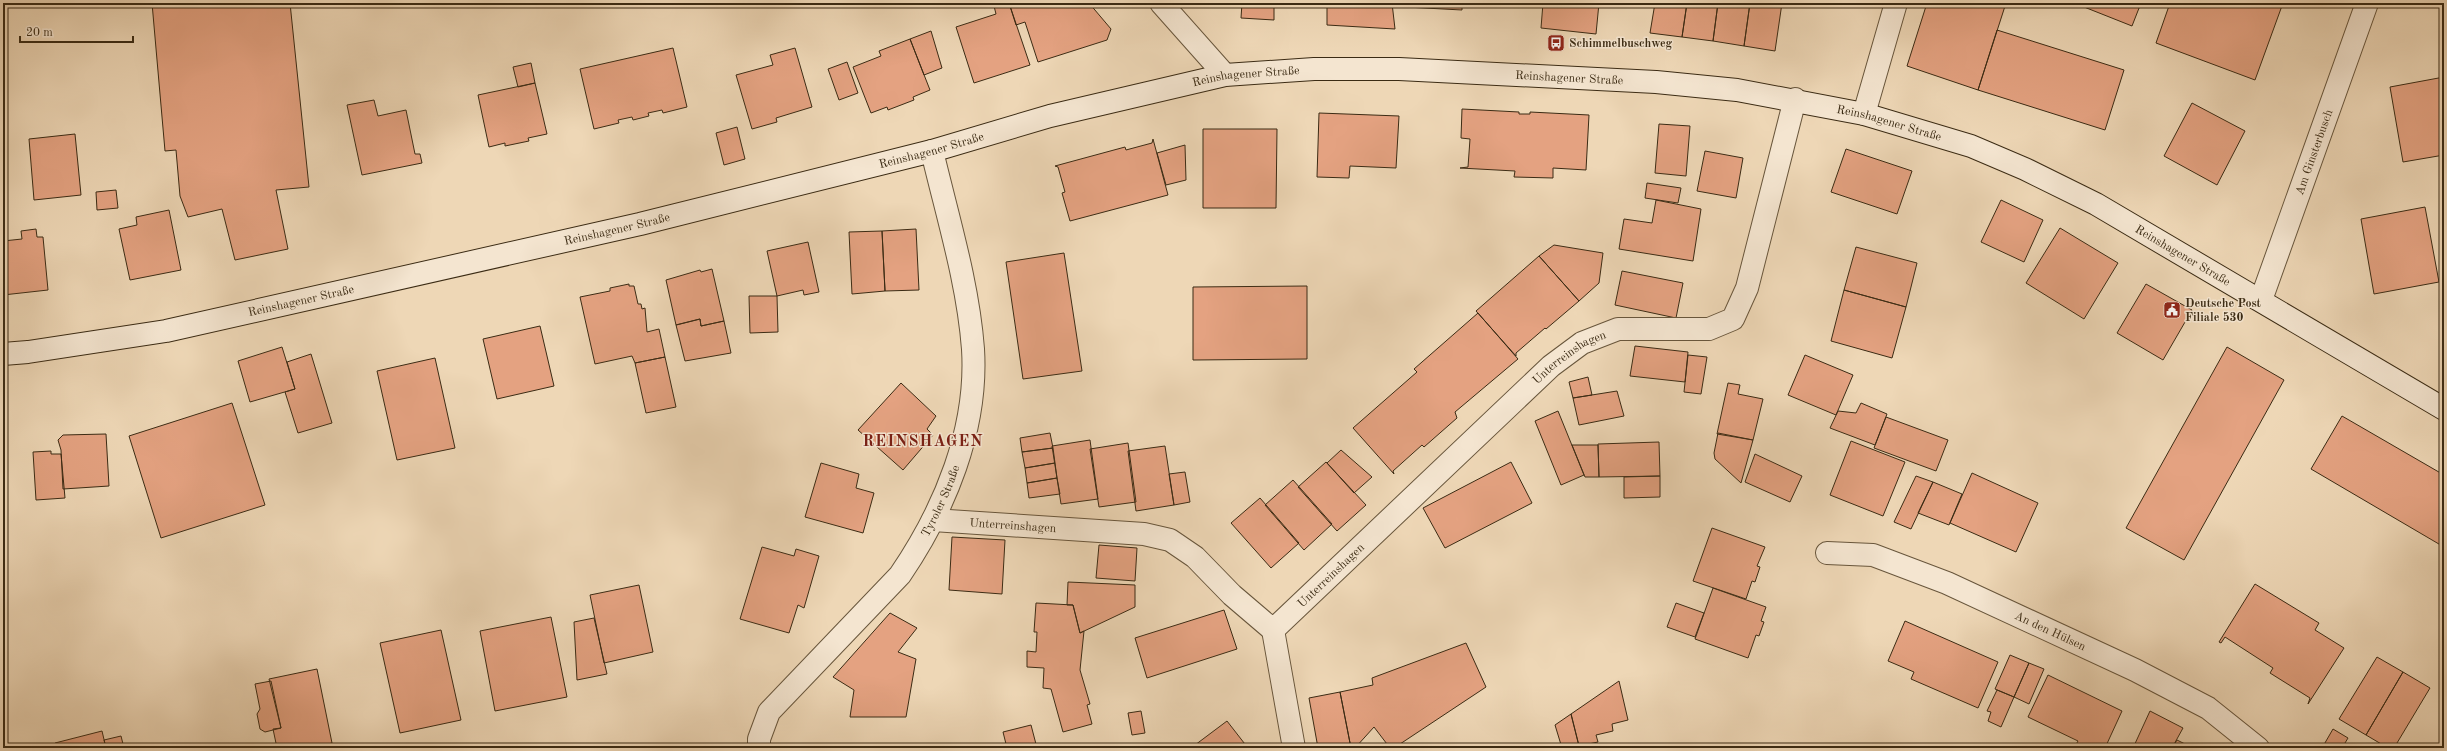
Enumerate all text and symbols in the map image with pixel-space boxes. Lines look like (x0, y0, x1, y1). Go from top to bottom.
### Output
scale bar (20, 18, 133, 44)
text: 20 m (26, 27, 53, 39)
bus stop icon: Schimmelbuschweg (1546, 33, 1566, 53)
place label: Schimmelbuschweg (1569, 38, 1673, 50)
street label: Reinshagener Straße (1191, 65, 1300, 89)
street label: Reinshagener Straße (1515, 70, 1624, 87)
street label: Reinshagener Straße (1835, 104, 1943, 144)
street label: Am Ginsterbusch (2294, 108, 2336, 197)
street label: Reinshagener Straße (878, 131, 986, 171)
street label: Reinshagener Straße (563, 212, 672, 248)
street label: Reinshagener Straße (2133, 223, 2232, 289)
street label: Reinshagener Straße (247, 284, 356, 319)
place label: Deutsche Post Filiale 530 (2185, 298, 2262, 324)
public building icon: Deutsche Post Filiale 530 (2162, 300, 2182, 320)
street label: Unterreinshagen (1531, 329, 1608, 387)
district label: REINSHAGEN (862, 434, 984, 450)
street label: Tyroler Straße (920, 463, 963, 539)
street label: Unterreinshagen (969, 517, 1057, 535)
street label: Unterreinshagen (1296, 541, 1367, 610)
street label: An den Hülsen (2012, 610, 2088, 654)

